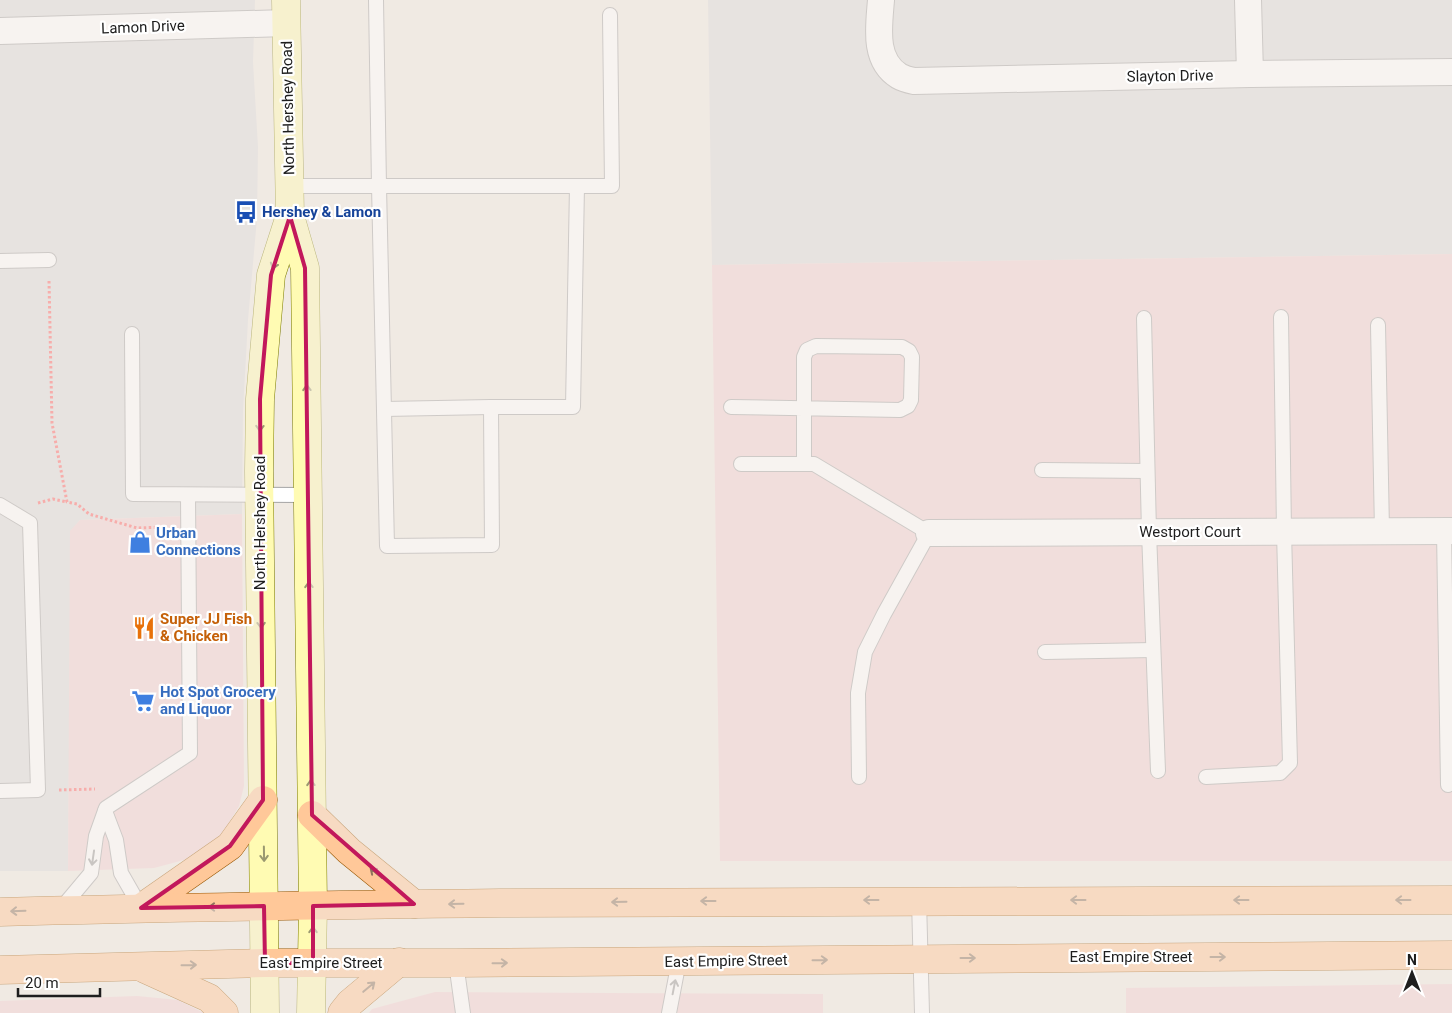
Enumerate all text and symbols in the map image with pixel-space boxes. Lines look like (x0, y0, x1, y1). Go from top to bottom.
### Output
street label: Lamon Drive (101, 17, 185, 37)
street label: North Hershey Road (278, 41, 298, 175)
street label: Slayton Drive (1126, 66, 1214, 86)
bus stop icon: Hershey & Lamon (233, 199, 259, 225)
place label: Hershey & Lamon (262, 203, 381, 221)
one-way arrow (270, 254, 279, 269)
one-way arrow (302, 384, 312, 400)
one-way arrow (255, 415, 265, 431)
street label: North Hershey Road (251, 456, 269, 590)
street label: Westport Court (1139, 523, 1241, 541)
place label: Urban Connections (156, 524, 241, 559)
shop icon: Urban Connections (127, 529, 153, 555)
one-way arrow (304, 582, 314, 598)
place label: Super JJ Fish & Chicken (160, 610, 252, 645)
one-way arrow (256, 612, 266, 629)
restaurant icon: Super JJ Fish & Chicken (131, 615, 157, 641)
place label: Hot Spot Grocery and Liquor (160, 683, 276, 718)
supermarket icon: Hot Spot Grocery and Liquor (130, 688, 156, 714)
one-way arrow (306, 779, 316, 796)
one-way arrow (259, 845, 269, 861)
one-way arrow (88, 849, 98, 865)
one-way arrow (370, 868, 383, 879)
one-way arrow (863, 895, 879, 905)
one-way arrow (1071, 895, 1087, 905)
one-way arrow (1233, 895, 1250, 905)
one-way arrow (1395, 895, 1412, 905)
one-way arrow (700, 896, 716, 906)
one-way arrow (611, 897, 627, 907)
one-way arrow (448, 899, 464, 909)
one-way arrow (208, 902, 224, 912)
one-way arrow (10, 907, 26, 916)
one-way arrow (308, 926, 318, 942)
street label: East Empire Street (1070, 948, 1193, 966)
north arrow (1387, 948, 1437, 998)
street label: East Empire Street (664, 951, 788, 971)
one-way arrow (1210, 952, 1226, 962)
text: N (1407, 952, 1417, 968)
one-way arrow (960, 953, 976, 963)
street label: East Empire Street (260, 954, 383, 972)
one-way arrow (812, 955, 828, 965)
one-way arrow (492, 958, 508, 968)
one-way arrow (180, 960, 196, 970)
scale bar (18, 966, 100, 998)
text: 20 m (25, 974, 59, 992)
one-way arrow (670, 979, 679, 995)
one-way arrow (363, 981, 376, 992)

